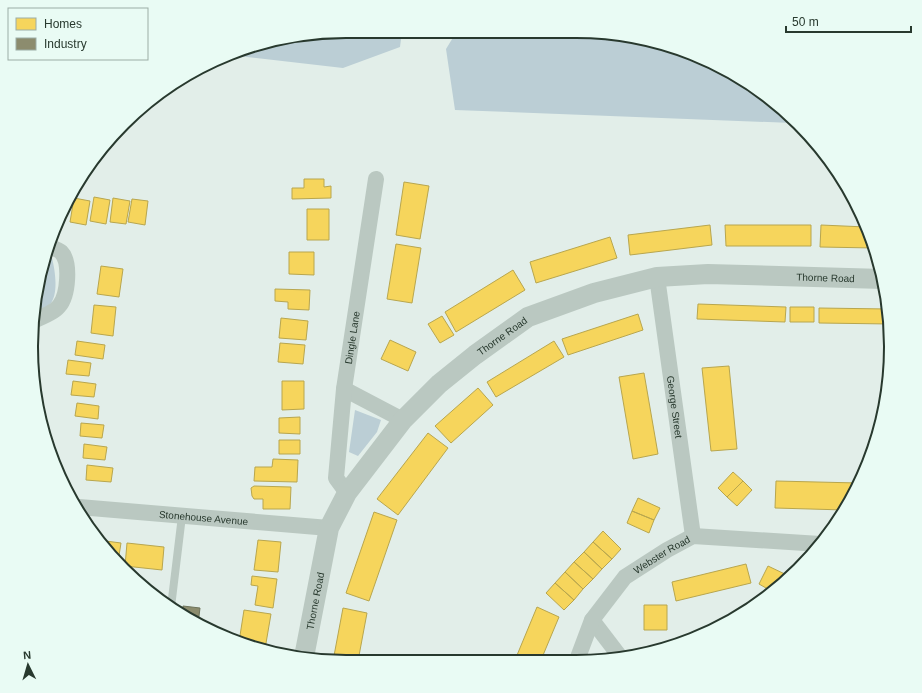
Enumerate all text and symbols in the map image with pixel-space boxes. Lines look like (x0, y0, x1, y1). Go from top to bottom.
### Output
legend (8, 8, 148, 60)
scale bar (786, 8, 911, 34)
text: 50 m (792, 15, 819, 29)
text: Homes (44, 17, 82, 31)
text: Industry (44, 37, 87, 51)
street label: Thorne Road (796, 271, 855, 284)
street label: Dingle Lane (342, 310, 361, 365)
street label: Thorne Road (475, 314, 529, 357)
street label: George Street (665, 375, 685, 439)
street label: Stonehouse Avenue (159, 508, 249, 527)
street label: Webster Road (631, 533, 692, 576)
street label: Thorne Road (304, 571, 326, 631)
north arrow (8, 645, 48, 685)
text: N (23, 649, 32, 661)

